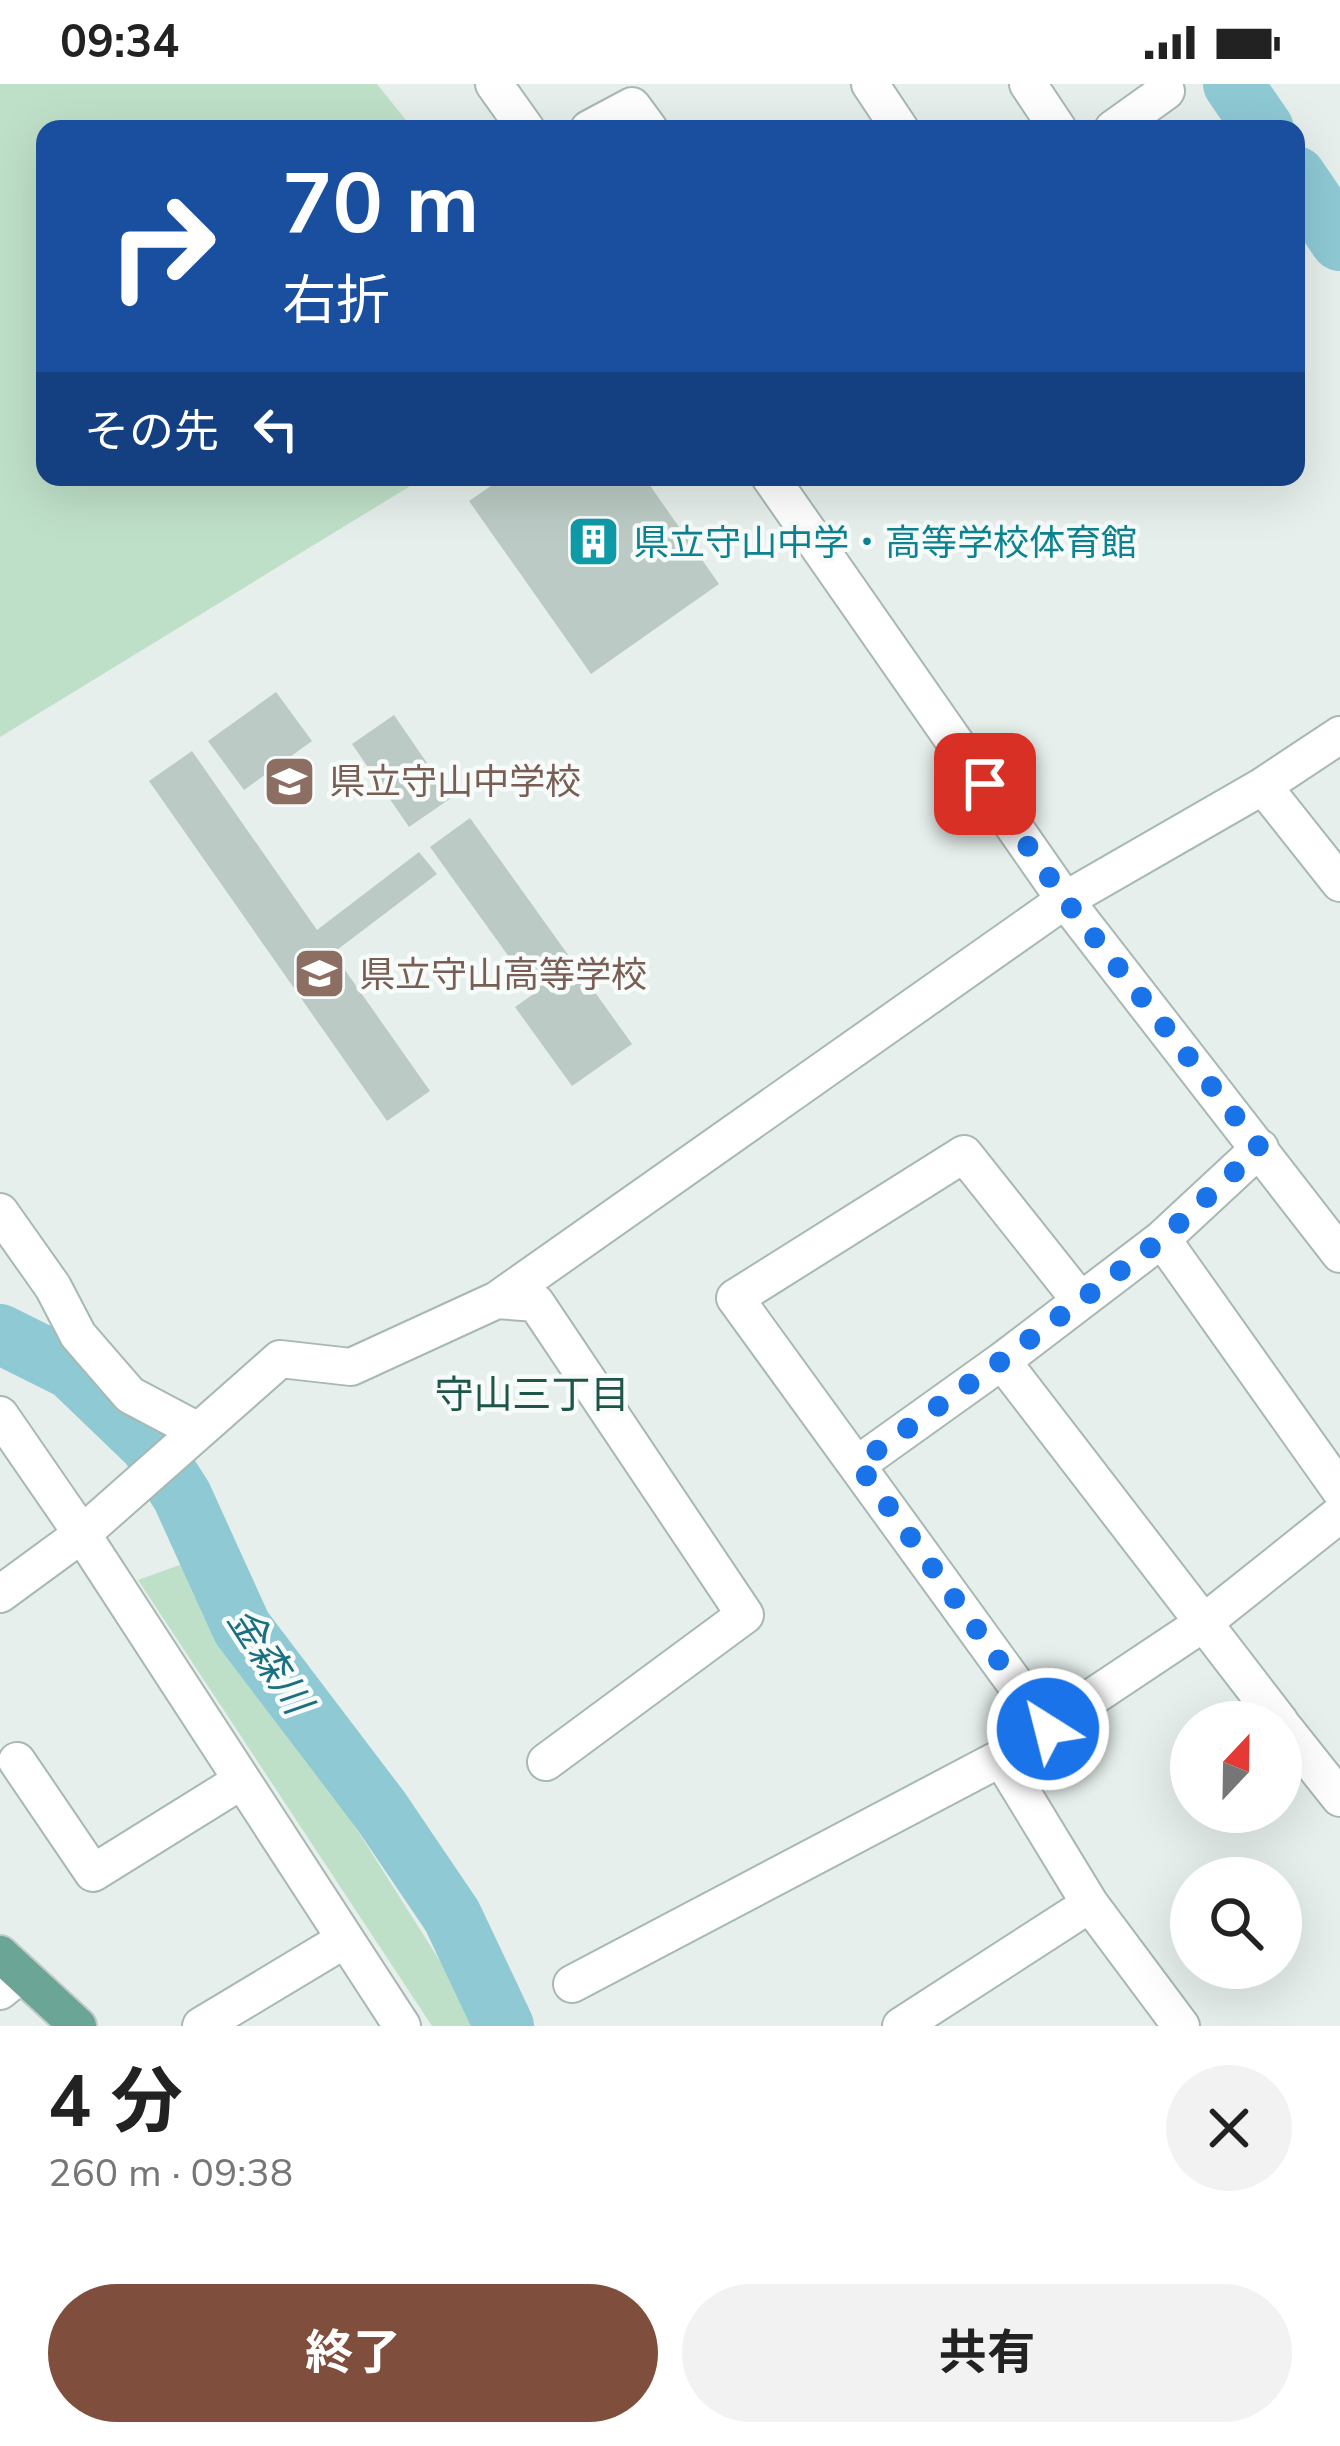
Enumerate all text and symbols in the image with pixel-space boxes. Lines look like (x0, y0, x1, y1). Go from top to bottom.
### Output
text: 09:34 (60, 12, 179, 73)
text: 70 m (282, 147, 479, 262)
icon: right (84, 168, 240, 324)
text: 右折 (282, 264, 390, 338)
icon: left (243, 396, 309, 462)
text: その先 (84, 402, 219, 463)
building icon: 県立守山中学・高等学校体育館 (566, 514, 622, 570)
place label: 県立守山中学・高等学校体育館 (633, 519, 1137, 568)
pin (934, 733, 1036, 835)
icon: arrive (952, 751, 1018, 817)
school or university icon: 県立守山中学校 (262, 753, 318, 809)
place label: 県立守山中学校 (329, 758, 581, 807)
school or university icon: 県立守山高等学校 (292, 946, 348, 1002)
place label: 県立守山高等学校 (359, 951, 647, 1000)
district label: 守山三丁目 (434, 1369, 630, 1422)
water label: 金森川 (215, 1597, 325, 1728)
position arrow (985, 1666, 1111, 1792)
north arrow (1170, 1701, 1302, 1833)
map controls (1170, 1701, 1302, 1989)
button: search (1170, 1857, 1302, 1989)
text: 4 分 (48, 2053, 183, 2151)
button: close (1166, 2065, 1292, 2191)
text: 260 m · 09:38 (48, 2147, 293, 2200)
button: 終了 (48, 2284, 658, 2422)
button: 共有 (682, 2284, 1292, 2422)

